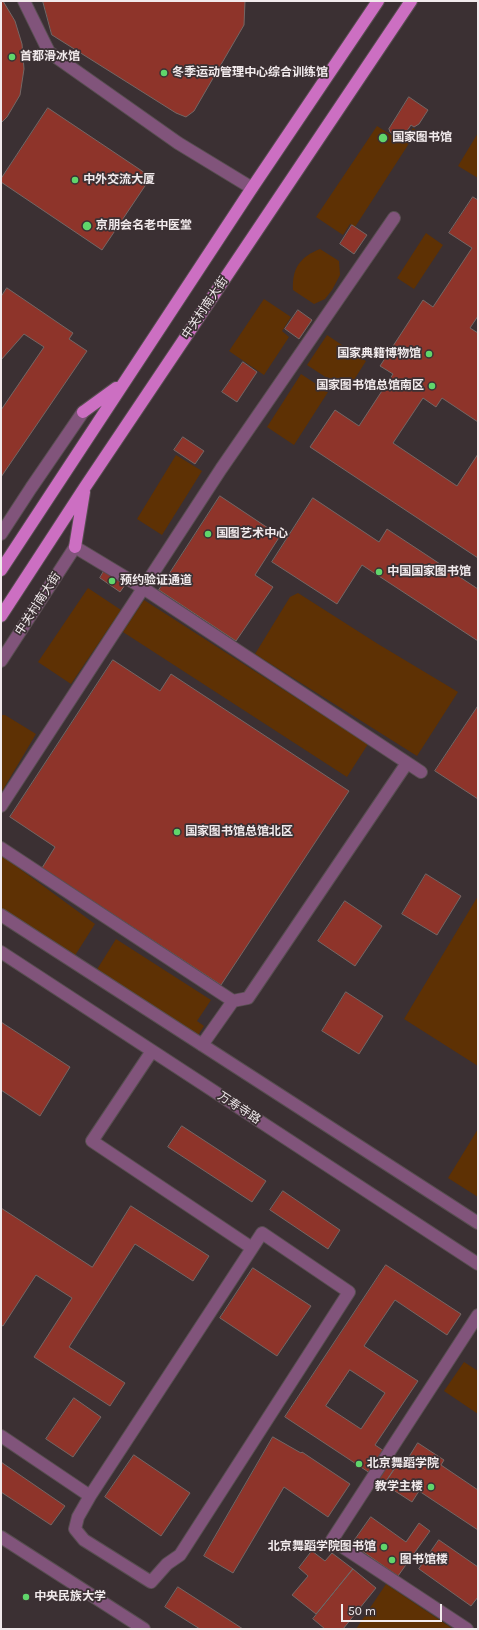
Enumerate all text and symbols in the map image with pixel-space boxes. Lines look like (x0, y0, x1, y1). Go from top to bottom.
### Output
place label: 首都滑冰馆 (20, 50, 80, 64)
marker: 首都滑冰馆 (7, 52, 17, 62)
place label: 冬季运动管理中心综合训练馆 (172, 66, 328, 80)
marker: 冬季运动管理中心综合训练馆 (159, 68, 169, 78)
place label: 国家图书馆 (392, 131, 452, 145)
marker: 国家图书馆 (377, 132, 389, 144)
place label: 中外交流大厦 (83, 173, 155, 187)
marker: 中外交流大厦 (70, 175, 80, 185)
place label: 京朋会名老中医堂 (96, 219, 192, 233)
marker: 京朋会名老中医堂 (81, 220, 93, 232)
street label: 中关村南大街 (179, 274, 231, 342)
place label: 国家典籍博物馆 (337, 347, 421, 361)
marker: 国家典籍博物馆 (424, 349, 434, 359)
place label: 国家图书馆总馆南区 (316, 379, 424, 393)
marker: 国家图书馆总馆南区 (427, 381, 437, 391)
place label: 国图艺术中心 (216, 527, 288, 541)
marker: 国图艺术中心 (203, 529, 213, 539)
place label: 中国国家图书馆 (387, 565, 471, 579)
marker: 中国国家图书馆 (374, 567, 384, 577)
street label: 中关村南大街 (12, 570, 64, 638)
place label: 预约验证通道 (120, 574, 192, 588)
marker: 预约验证通道 (107, 576, 117, 586)
place label: 国家图书馆总馆北区 (185, 825, 293, 839)
marker: 国家图书馆总馆北区 (172, 827, 182, 837)
street label: 万寿寺路 (215, 1089, 263, 1127)
place label: 北京舞蹈学院 (367, 1457, 439, 1471)
marker: 北京舞蹈学院 (354, 1459, 364, 1469)
place label: 教学主楼 (375, 1480, 423, 1494)
marker: 教学主楼 (426, 1482, 436, 1492)
place label: 北京舞蹈学院图书馆 (268, 1540, 376, 1554)
marker: 北京舞蹈学院图书馆 (379, 1542, 389, 1552)
place label: 图书馆楼 (400, 1553, 448, 1567)
marker: 图书馆楼 (387, 1555, 397, 1565)
place label: 中央民族大学 (34, 1590, 106, 1604)
marker: 中央民族大学 (21, 1592, 31, 1602)
scale bar (343, 1596, 444, 1622)
text: 50 m (348, 1604, 376, 1618)

